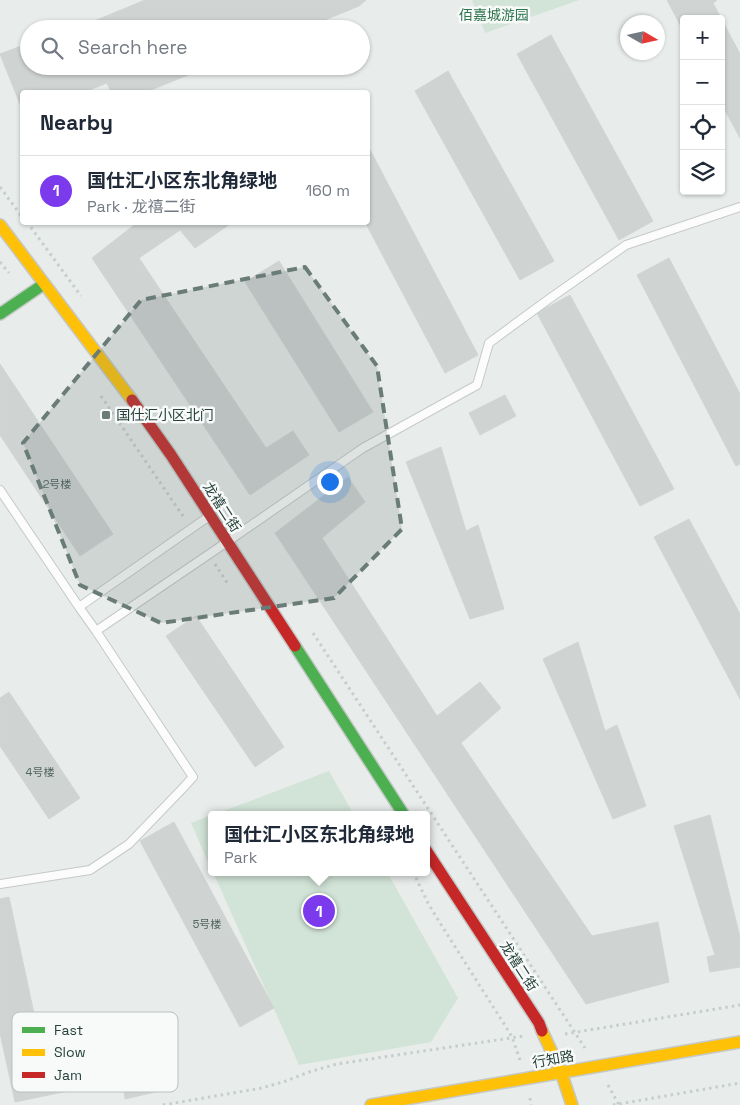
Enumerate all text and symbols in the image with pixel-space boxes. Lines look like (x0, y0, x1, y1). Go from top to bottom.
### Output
park label: 佰嘉城游园 (459, 6, 529, 24)
north arrow (620, 15, 665, 60)
map controls (680, 15, 725, 195)
button: + (680, 15, 725, 60)
search box (20, 20, 370, 75)
icon: search (38, 34, 66, 62)
text: Search here (78, 35, 188, 60)
button: − (680, 60, 725, 105)
button: locate (680, 105, 725, 150)
text: Nearby (40, 109, 113, 136)
button: layers (680, 150, 725, 195)
text: 国仕汇小区东北角绿地 (87, 168, 277, 193)
text: 1 (52, 180, 60, 201)
text: 160 m (305, 180, 350, 201)
text: Park · 龙禧二街 (87, 196, 196, 217)
place label: 国仕汇小区北门 (116, 406, 214, 424)
marker: 国仕汇小区北门 (100, 409, 112, 421)
your location (317, 469, 343, 495)
house number: 2号楼 (43, 477, 71, 491)
street label: 龙禧二街 (199, 479, 245, 535)
house number: 4号楼 (26, 765, 54, 779)
popup (208, 811, 430, 876)
text: 国仕汇小区东北角绿地 (224, 822, 414, 847)
text: Park (224, 847, 257, 868)
pin: 1 (303, 892, 335, 930)
house number: 5号楼 (193, 917, 221, 931)
street label: 龙禧二街 (496, 938, 542, 994)
legend (12, 1012, 178, 1092)
text: Fast (54, 1021, 83, 1039)
text: Slow (54, 1043, 86, 1061)
street label: 行知路 (531, 1046, 575, 1072)
text: Jam (54, 1066, 82, 1084)

